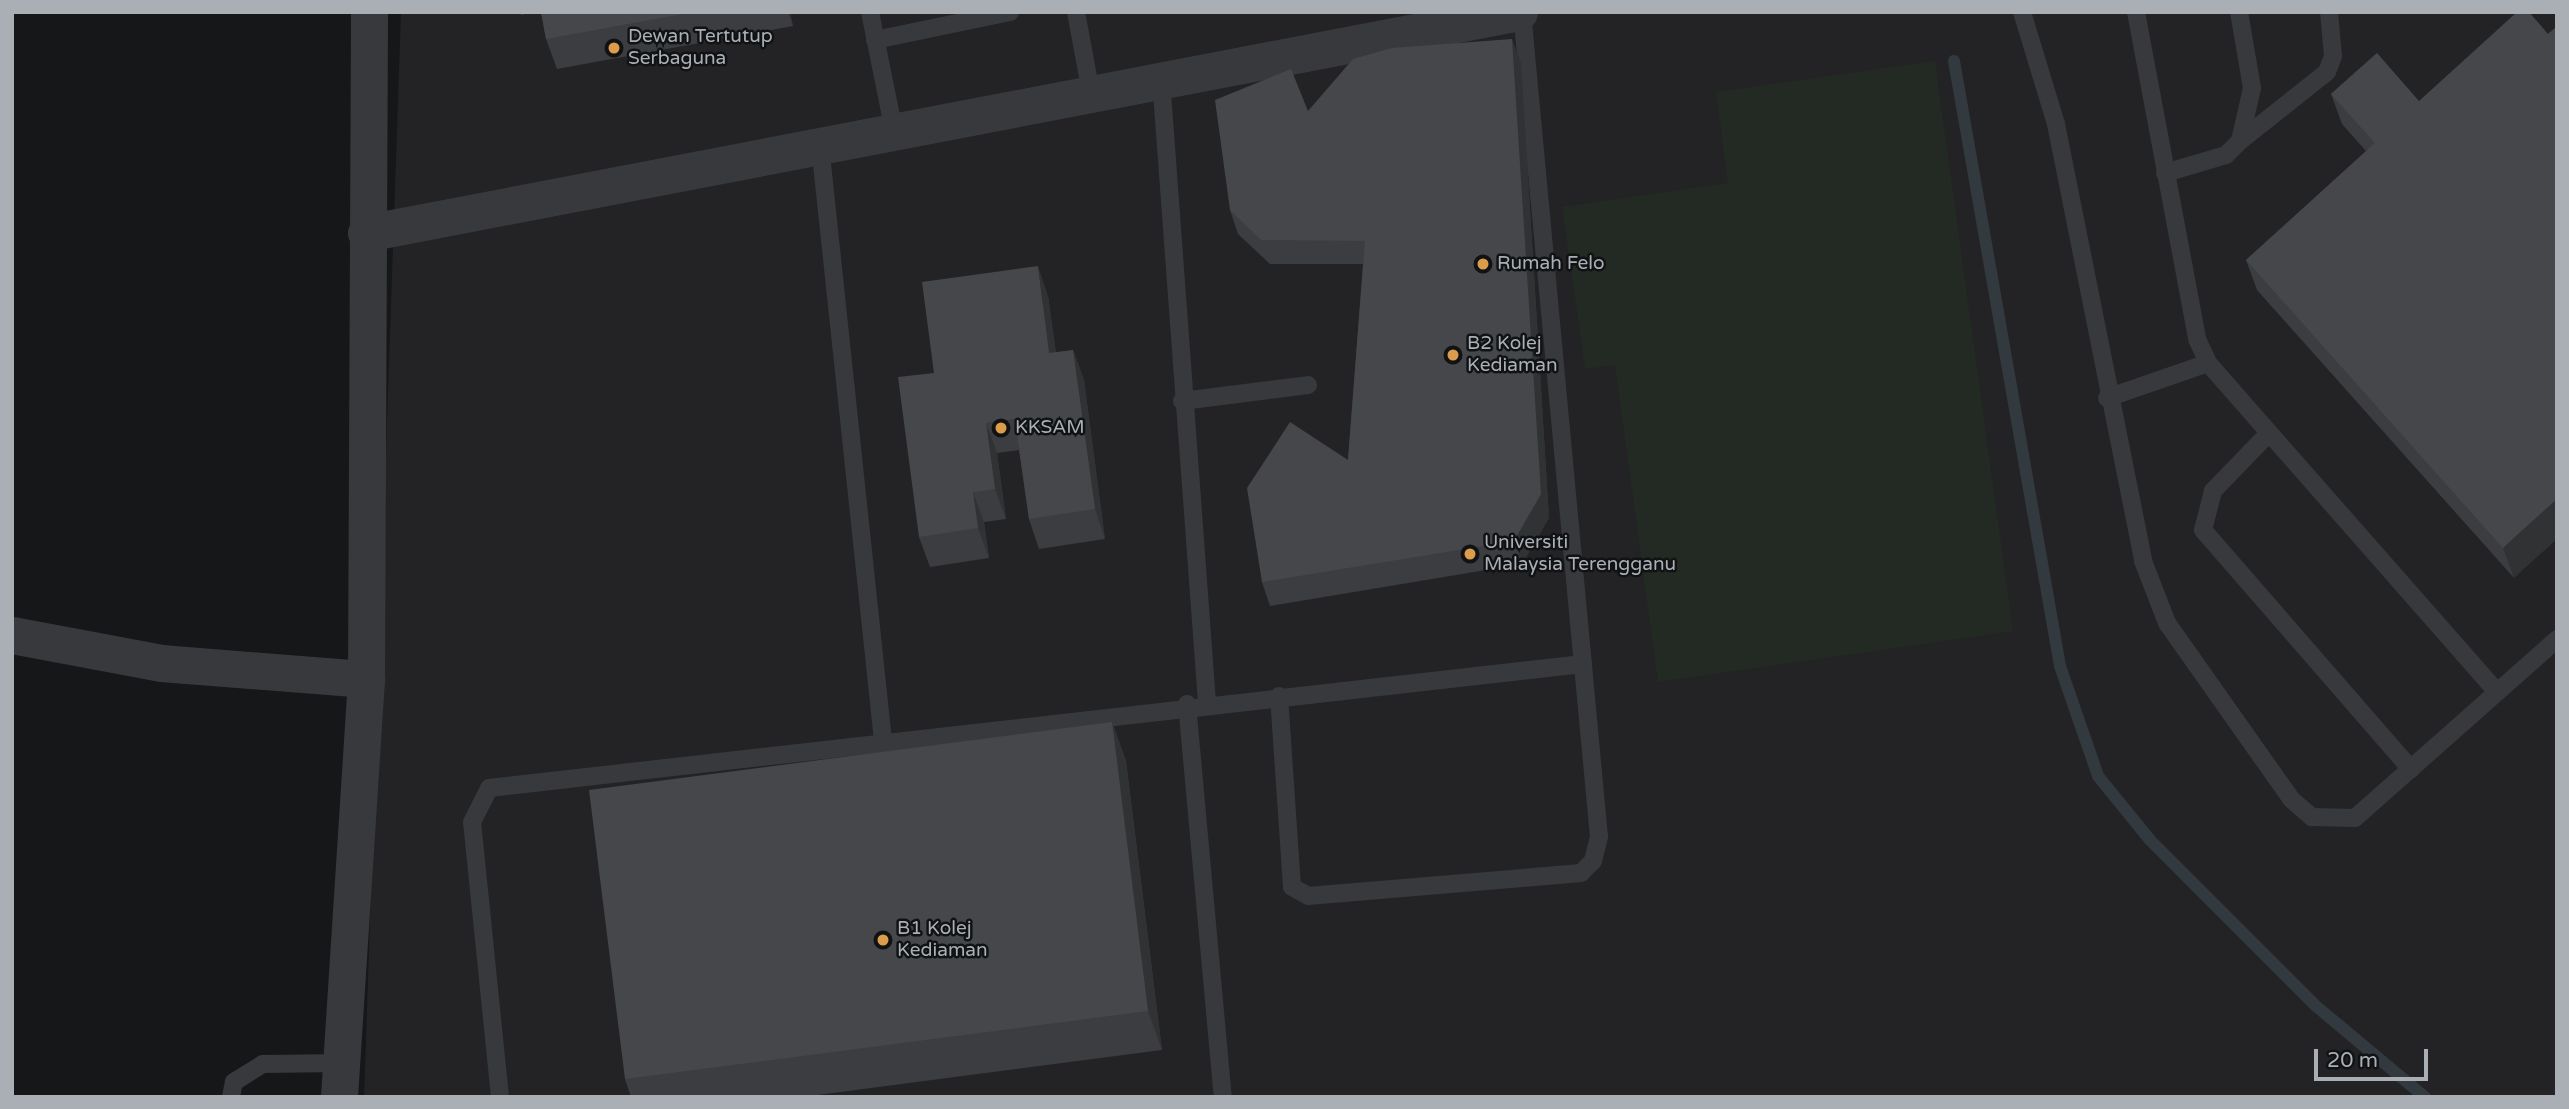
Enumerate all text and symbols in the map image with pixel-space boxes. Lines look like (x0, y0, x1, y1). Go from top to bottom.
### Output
place label: Dewan Tertutup Serbaguna (628, 26, 773, 70)
marker: Dewan Tertutup Serbaguna (606, 40, 622, 56)
place label: Rumah Felo (1497, 253, 1605, 275)
marker: Rumah Felo (1475, 256, 1491, 272)
place label: B2 Kolej Kediaman (1467, 333, 1558, 377)
marker: B2 Kolej Kediaman (1445, 347, 1461, 363)
place label: KKSAM (1015, 417, 1085, 439)
marker: KKSAM (993, 420, 1009, 436)
place label: Universiti Malaysia Terengganu (1484, 532, 1676, 576)
marker: Universiti Malaysia Terengganu (1462, 546, 1478, 562)
place label: B1 Kolej Kediaman (897, 918, 988, 962)
marker: B1 Kolej Kediaman (875, 932, 891, 948)
scale bar (2317, 1036, 2431, 1080)
text: 20 m (2327, 1048, 2378, 1073)

